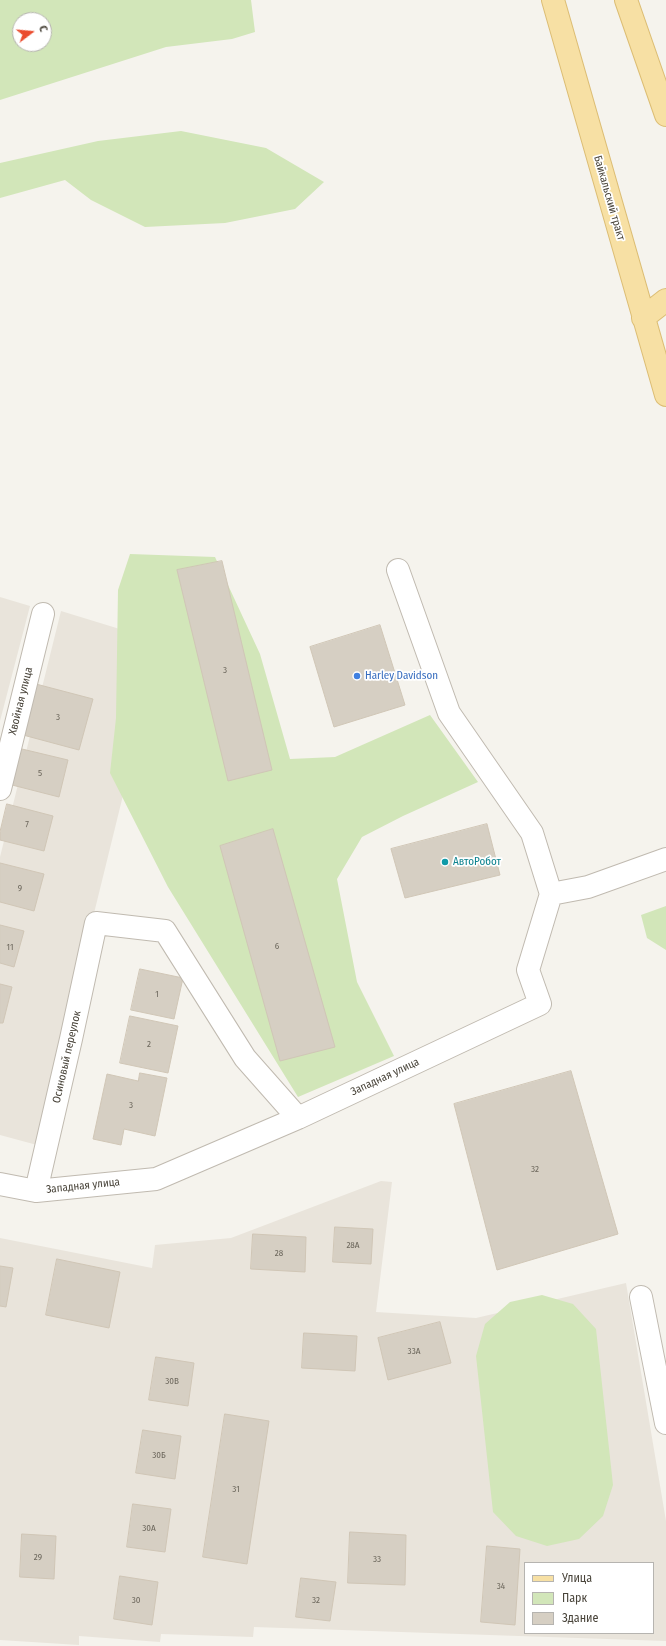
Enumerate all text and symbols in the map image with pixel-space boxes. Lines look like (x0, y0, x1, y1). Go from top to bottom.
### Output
north arrow (12, 12, 52, 52)
text: С (36, 24, 50, 33)
street label: Байкальский тракт (591, 154, 627, 242)
house number: 3 (223, 665, 227, 675)
street label: Хвойная улица (6, 666, 36, 736)
place label: Harley Davidson (365, 669, 438, 683)
marker: Harley Davidson (352, 671, 362, 681)
house number: 3 (56, 712, 60, 722)
house number: 5 (38, 768, 42, 778)
house number: 7 (25, 819, 29, 829)
place label: АвтоРобот (453, 855, 501, 869)
marker: АвтоРобот (440, 857, 450, 867)
house number: 9 (18, 883, 22, 893)
house number: 6 (275, 941, 279, 951)
house number: 11 (7, 942, 13, 952)
house number: 1 (155, 989, 159, 999)
street label: Осиновый переулок (50, 1010, 84, 1104)
house number: 2 (147, 1039, 151, 1049)
street label: Западная улица (349, 1055, 421, 1099)
house number: 3 (129, 1100, 133, 1110)
house number: 32 (531, 1164, 539, 1174)
street label: Западная улица (45, 1176, 121, 1196)
house number: 28А (346, 1240, 360, 1250)
house number: 28 (275, 1248, 283, 1258)
house number: 33А (408, 1346, 420, 1356)
house number: 30В (165, 1376, 179, 1386)
house number: 30Б (152, 1450, 166, 1460)
house number: 31 (232, 1484, 240, 1494)
house number: 30А (142, 1523, 156, 1533)
house number: 29 (34, 1552, 42, 1562)
house number: 33 (373, 1554, 381, 1564)
legend (524, 1562, 654, 1634)
text: Улица (562, 1571, 592, 1585)
house number: 34 (497, 1581, 505, 1591)
text: Парк (562, 1591, 587, 1605)
house number: 30 (132, 1595, 140, 1605)
house number: 32 (312, 1595, 320, 1605)
text: Здание (562, 1611, 598, 1625)

